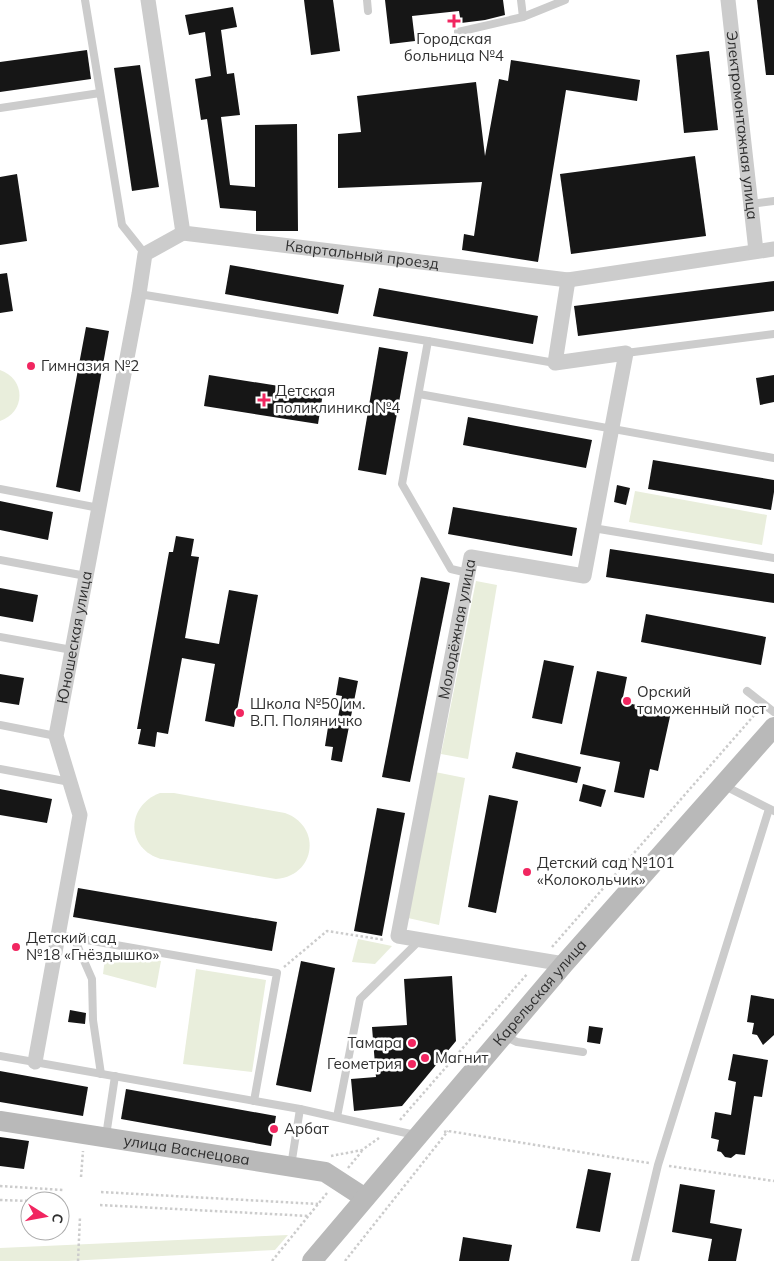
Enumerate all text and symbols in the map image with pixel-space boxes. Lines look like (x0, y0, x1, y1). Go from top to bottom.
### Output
marker: Городская больница №4 (447, 14, 461, 28)
place label: Городская больница №4 (404, 29, 504, 65)
street label: Электромонтажная улица (722, 30, 762, 221)
street label: Квартальный проезд (284, 236, 440, 273)
place label: Гимназия №2 (41, 356, 139, 375)
marker: Гимназия №2 (25, 360, 37, 372)
place label: Детская поликлиника №4 (275, 381, 400, 417)
marker: Детская поликлиника №4 (257, 393, 271, 407)
street label: Молодёжная улица (434, 557, 479, 701)
street label: Юношеская улица (52, 569, 96, 705)
place label: Орский таможенный пост (637, 682, 766, 718)
place label: Школа №50 им. В.П. Поляничко (250, 694, 365, 730)
marker: Орский таможенный пост (621, 695, 633, 707)
marker: Школа №50 им. В.П. Поляничко (234, 707, 246, 719)
place label: Детский сад №101 «Колокольчик» (537, 853, 675, 889)
marker: Детский сад №101 «Колокольчик» (521, 866, 533, 878)
place label: Детский сад №18 «Гнёздышко» (26, 928, 160, 964)
street label: Карельская улица (489, 935, 590, 1050)
marker: Детский сад №18 «Гнёздышко» (10, 941, 22, 953)
place label: Тамара (347, 1033, 402, 1052)
marker: Тамара (406, 1037, 418, 1049)
place label: Магнит (435, 1048, 489, 1067)
marker: Магнит (419, 1052, 431, 1064)
place label: Геометрия (327, 1054, 402, 1073)
marker: Геометрия (406, 1058, 418, 1070)
place label: Арбат (284, 1119, 329, 1138)
marker: Арбат (268, 1123, 280, 1135)
street label: улица Васнецова (122, 1131, 251, 1169)
north arrow (20, 1191, 70, 1241)
text: С (48, 1212, 68, 1225)

